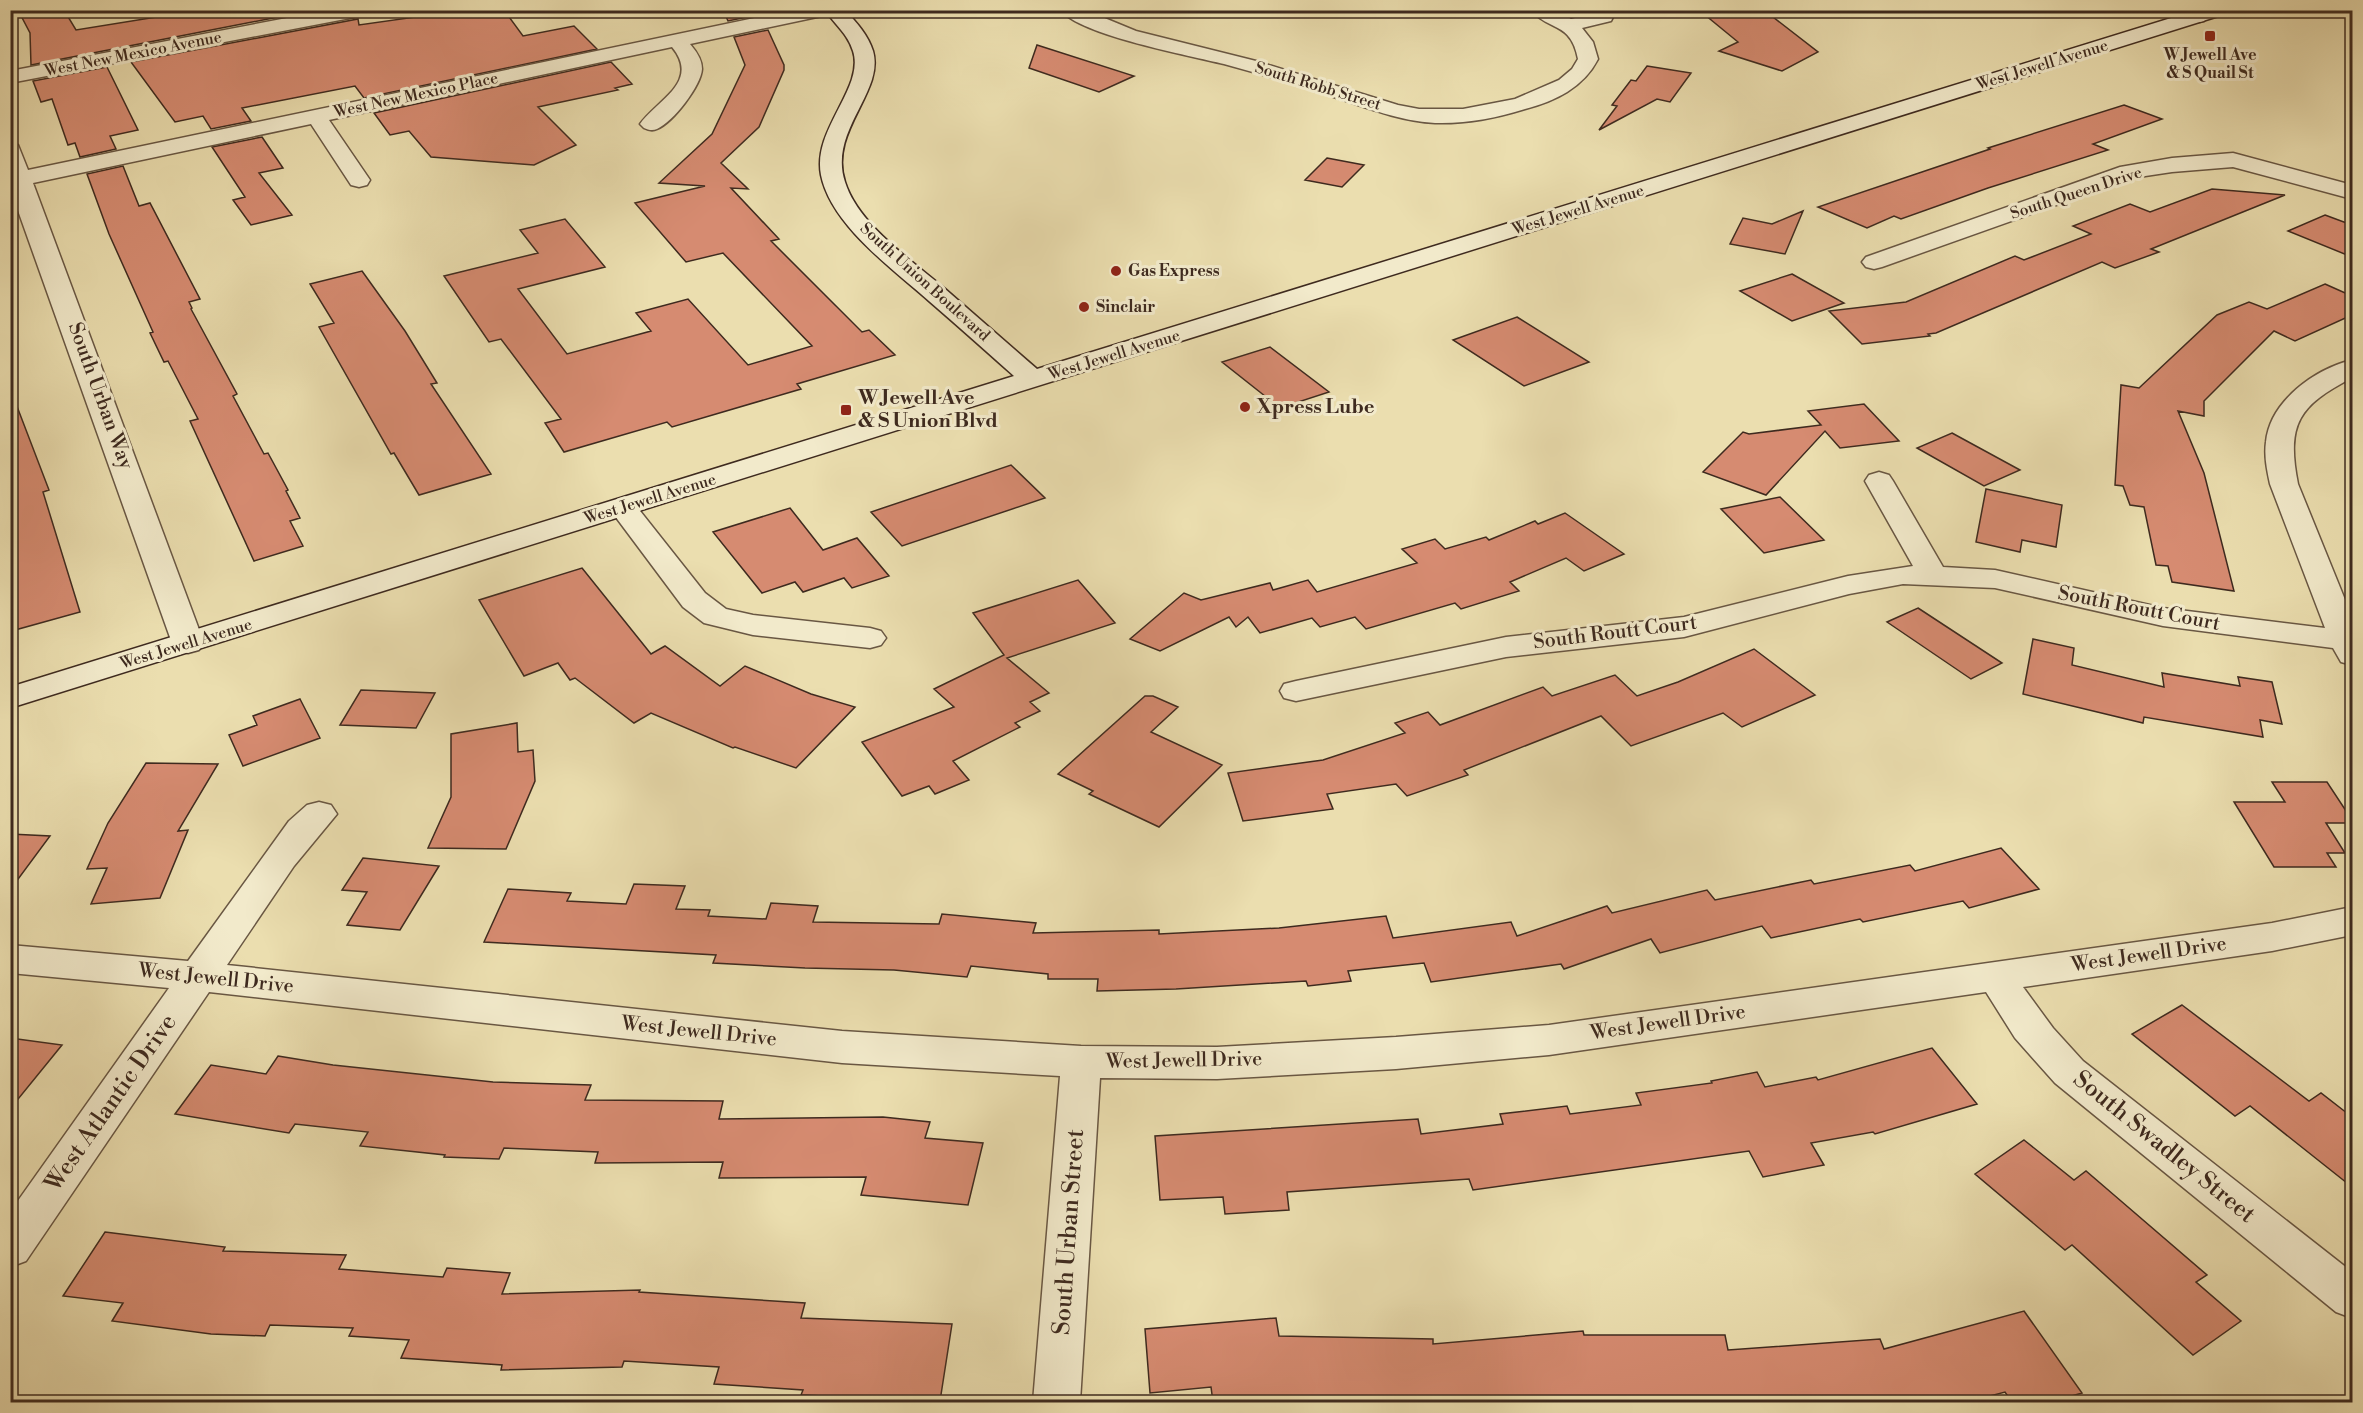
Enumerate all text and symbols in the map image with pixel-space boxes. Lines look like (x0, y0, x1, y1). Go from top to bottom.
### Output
street label: West New Mexico Avenue (42, 27, 223, 81)
marker: W Jewell Ave & S Quail St (2203, 29, 2217, 43)
street label: West Jewell Avenue (1973, 35, 2110, 95)
place label: W Jewell Ave & S Quail St (2162, 45, 2257, 83)
street label: South Robb Street (1252, 57, 1384, 115)
street label: West New Mexico Place (331, 68, 500, 122)
street label: South Queen Drive (2008, 162, 2144, 224)
street label: West Jewell Avenue (1509, 180, 1646, 240)
street label: South Union Boulevard (856, 218, 994, 346)
place label: Gas Express (1128, 261, 1220, 281)
marker: Gas Express (1109, 264, 1123, 278)
place label: Sinclair (1096, 297, 1155, 317)
marker: Sinclair (1077, 300, 1091, 314)
street label: South Urban Way (62, 319, 138, 473)
street label: West Jewell Avenue (1045, 325, 1182, 385)
place label: W Jewell Ave & S Union Blvd (857, 386, 998, 434)
place label: Xpress Lube (1256, 395, 1375, 420)
marker: Xpress Lube (1238, 400, 1252, 414)
marker: W Jewell Ave & S Union Blvd (839, 403, 853, 417)
street label: West Jewell Avenue (581, 469, 718, 529)
street label: South Routt Court (2056, 581, 2222, 637)
street label: South Routt Court (1532, 611, 1698, 655)
street label: West Jewell Avenue (117, 614, 254, 674)
street label: West Jewell Drive (2069, 932, 2228, 978)
street label: West Jewell Drive (136, 958, 295, 1000)
street label: West Jewell Drive (1588, 1000, 1747, 1046)
street label: West Atlantic Drive (38, 1008, 183, 1198)
street label: West Jewell Drive (619, 1011, 778, 1053)
street label: West Jewell Drive (1105, 1047, 1262, 1075)
street label: South Swadley Street (2067, 1064, 2262, 1230)
street label: South Urban Street (1047, 1127, 1091, 1336)

